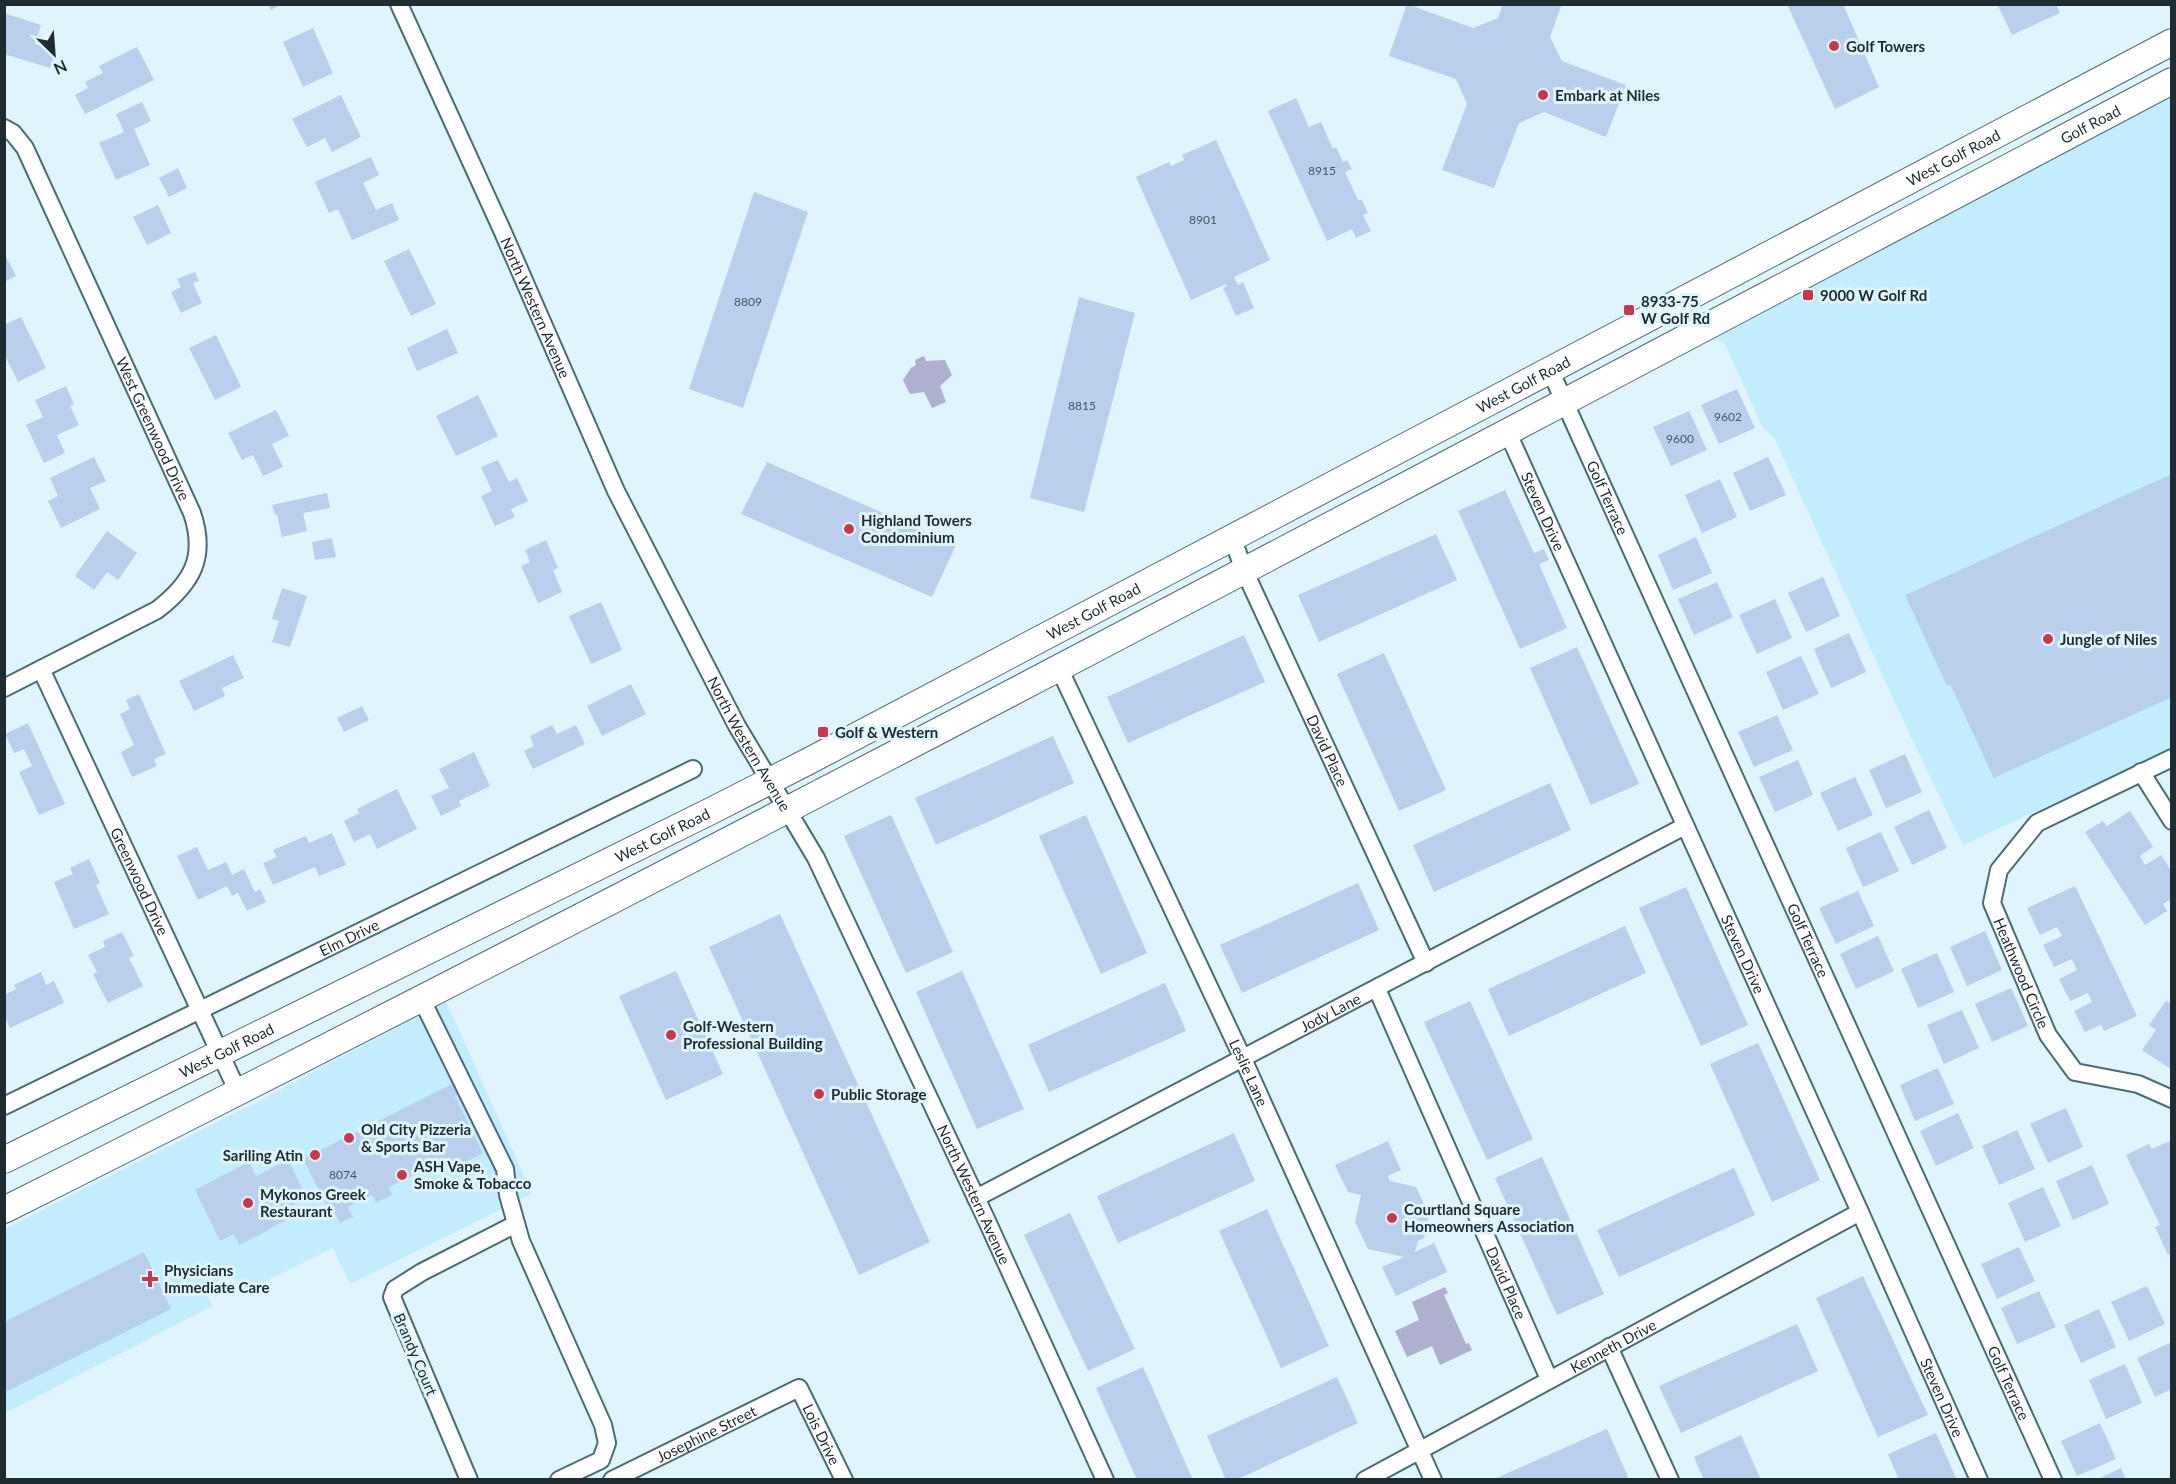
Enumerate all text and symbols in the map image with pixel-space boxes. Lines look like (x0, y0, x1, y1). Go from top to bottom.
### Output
north arrow (24, 24, 84, 84)
place label: Golf Towers (1846, 37, 1926, 55)
marker: Golf Towers (1827, 39, 1841, 53)
text: N (51, 57, 70, 79)
place label: Embark at Niles (1555, 86, 1660, 104)
marker: Embark at Niles (1536, 88, 1550, 102)
street label: Golf Road (2057, 101, 2123, 147)
street label: West Golf Road (1903, 125, 2003, 190)
house number: 8915 (1308, 163, 1336, 178)
house number: 8901 (1189, 212, 1217, 227)
street label: North Western Avenue (497, 234, 575, 381)
place label: 9000 W Golf Rd (1820, 286, 1927, 304)
marker: 9000 W Golf Rd (1801, 288, 1815, 302)
place label: 8933-75 W Golf Rd (1641, 292, 1710, 327)
house number: 8809 (734, 294, 762, 309)
marker: 8933-75 W Golf Rd (1622, 303, 1636, 317)
street label: West Golf Road (1473, 352, 1573, 416)
street label: West Greenwood Drive (113, 354, 194, 503)
house number: 8815 (1068, 398, 1096, 413)
house number: 9602 (1714, 409, 1742, 424)
house number: 9600 (1666, 431, 1694, 446)
street label: Golf Terrace (1583, 458, 1632, 538)
street label: Steven Drive (1518, 469, 1569, 553)
place label: Highland Towers Condominium (861, 511, 972, 546)
marker: Highland Towers Condominium (842, 522, 856, 536)
street label: West Golf Road (1043, 579, 1143, 643)
place label: Jungle of Niles (2060, 630, 2158, 648)
marker: Jungle of Niles (2041, 632, 2055, 646)
street label: North Western Avenue (704, 673, 795, 814)
street label: David Place (1303, 712, 1352, 789)
place label: Golf & Western (835, 723, 938, 741)
marker: Golf & Western (816, 725, 830, 739)
street label: West Golf Road (612, 804, 713, 866)
street label: Greenwood Drive (107, 824, 173, 938)
street label: Golf Terrace (1784, 900, 1833, 980)
street label: Steven Drive (1718, 912, 1769, 996)
street label: Elm Drive (316, 915, 382, 959)
street label: Heathwood Circle (1990, 915, 2053, 1031)
street label: Jody Lane (1297, 989, 1364, 1035)
place label: Golf-Western Professional Building (683, 1017, 823, 1052)
street label: West Golf Road (176, 1019, 277, 1081)
marker: Golf-Western Professional Building (664, 1028, 678, 1042)
street label: Leslie Lane (1226, 1036, 1272, 1109)
place label: Public Storage (831, 1085, 927, 1103)
marker: Public Storage (812, 1087, 826, 1101)
place label: Old City Pizzeria & Sports Bar (361, 1120, 471, 1155)
street label: North Western Avenue (934, 1122, 1014, 1267)
marker: Old City Pizzeria & Sports Bar (342, 1131, 356, 1145)
place label: Sariling Atin (223, 1146, 303, 1164)
marker: Sariling Atin (308, 1148, 322, 1162)
place label: ASH Vape, Smoke & Tobacco (413, 1157, 532, 1192)
house number: 8074 (329, 1167, 357, 1182)
marker: ASH Vape, Smoke & Tobacco (395, 1168, 409, 1182)
place label: Mykonos Greek Restaurant (260, 1185, 367, 1220)
marker: Mykonos Greek Restaurant (241, 1196, 255, 1210)
place label: Courtland Square Homeowners Association (1404, 1200, 1574, 1235)
marker: Courtland Square Homeowners Association (1385, 1211, 1399, 1225)
street label: David Place (1483, 1244, 1530, 1322)
place label: Physicians Immediate Care (164, 1261, 269, 1296)
marker: Physicians Immediate Care (141, 1270, 159, 1288)
street label: Brandy Court (391, 1310, 442, 1399)
street label: Kenneth Drive (1567, 1315, 1659, 1376)
street label: Golf Terrace (1984, 1343, 2034, 1423)
street label: Steven Drive (1917, 1355, 1968, 1440)
street label: Josephine Street (653, 1401, 760, 1466)
street label: Lois Drive (799, 1401, 844, 1468)

